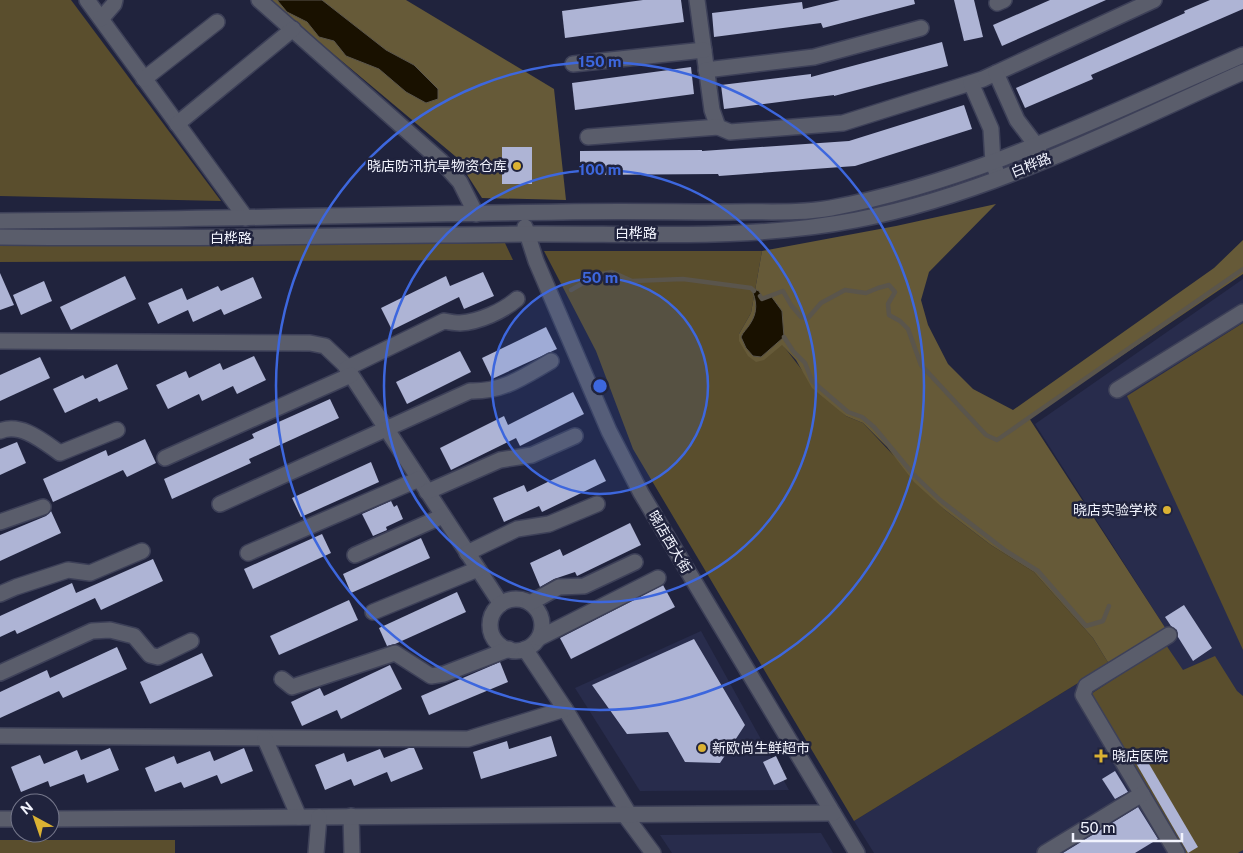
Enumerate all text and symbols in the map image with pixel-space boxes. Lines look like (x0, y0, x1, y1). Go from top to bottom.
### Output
text: 150 m (578, 53, 622, 70)
street label: 白桦路 (1009, 150, 1053, 180)
place label: 晓店防汛抗旱物资仓库 (367, 158, 507, 174)
marker: 晓店防汛抗旱物资仓库 (511, 160, 523, 172)
text: 100 m (579, 161, 621, 178)
street label: 白桦路 (615, 225, 657, 241)
street label: 白桦路 (210, 230, 252, 246)
text: 50 m (582, 269, 618, 286)
centre of rings (591, 377, 609, 395)
place label: 晓店实验学校 (1073, 502, 1157, 518)
marker: 晓店实验学校 (1161, 504, 1173, 516)
street label: 晓店西大街 (645, 508, 695, 576)
place label: 新欧尚生鲜超市 (712, 740, 810, 756)
marker: 新欧尚生鲜超市 (696, 742, 708, 754)
place label: 晓店医院 (1112, 748, 1168, 764)
marker: 晓店医院 (1094, 749, 1108, 763)
north arrow (10, 793, 60, 843)
text: N (17, 798, 36, 818)
scale bar (1073, 810, 1182, 842)
text: 50 m (1080, 819, 1115, 836)

